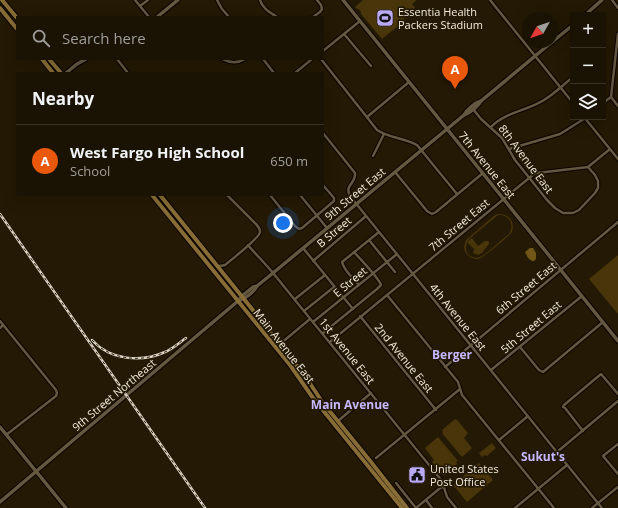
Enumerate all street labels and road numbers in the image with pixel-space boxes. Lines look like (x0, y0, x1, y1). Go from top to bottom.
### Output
street label: 8th Avenue East (496, 121, 557, 196)
street label: 7th Avenue East (456, 128, 519, 201)
street label: 9th Street East (321, 164, 388, 223)
street label: 7th Street East (425, 195, 492, 254)
street label: B Street (313, 213, 354, 250)
street label: 6th Street East (492, 258, 559, 317)
street label: E Street (330, 263, 370, 300)
street label: 4th Avenue East (427, 280, 490, 353)
street label: 5th Street East (497, 297, 564, 356)
street label: Main Avenue East (250, 305, 318, 386)
street label: 1st Avenue East (316, 315, 379, 387)
street label: 2nd Avenue East (372, 320, 437, 396)
street label: 9th Street Northeast (69, 355, 159, 434)

